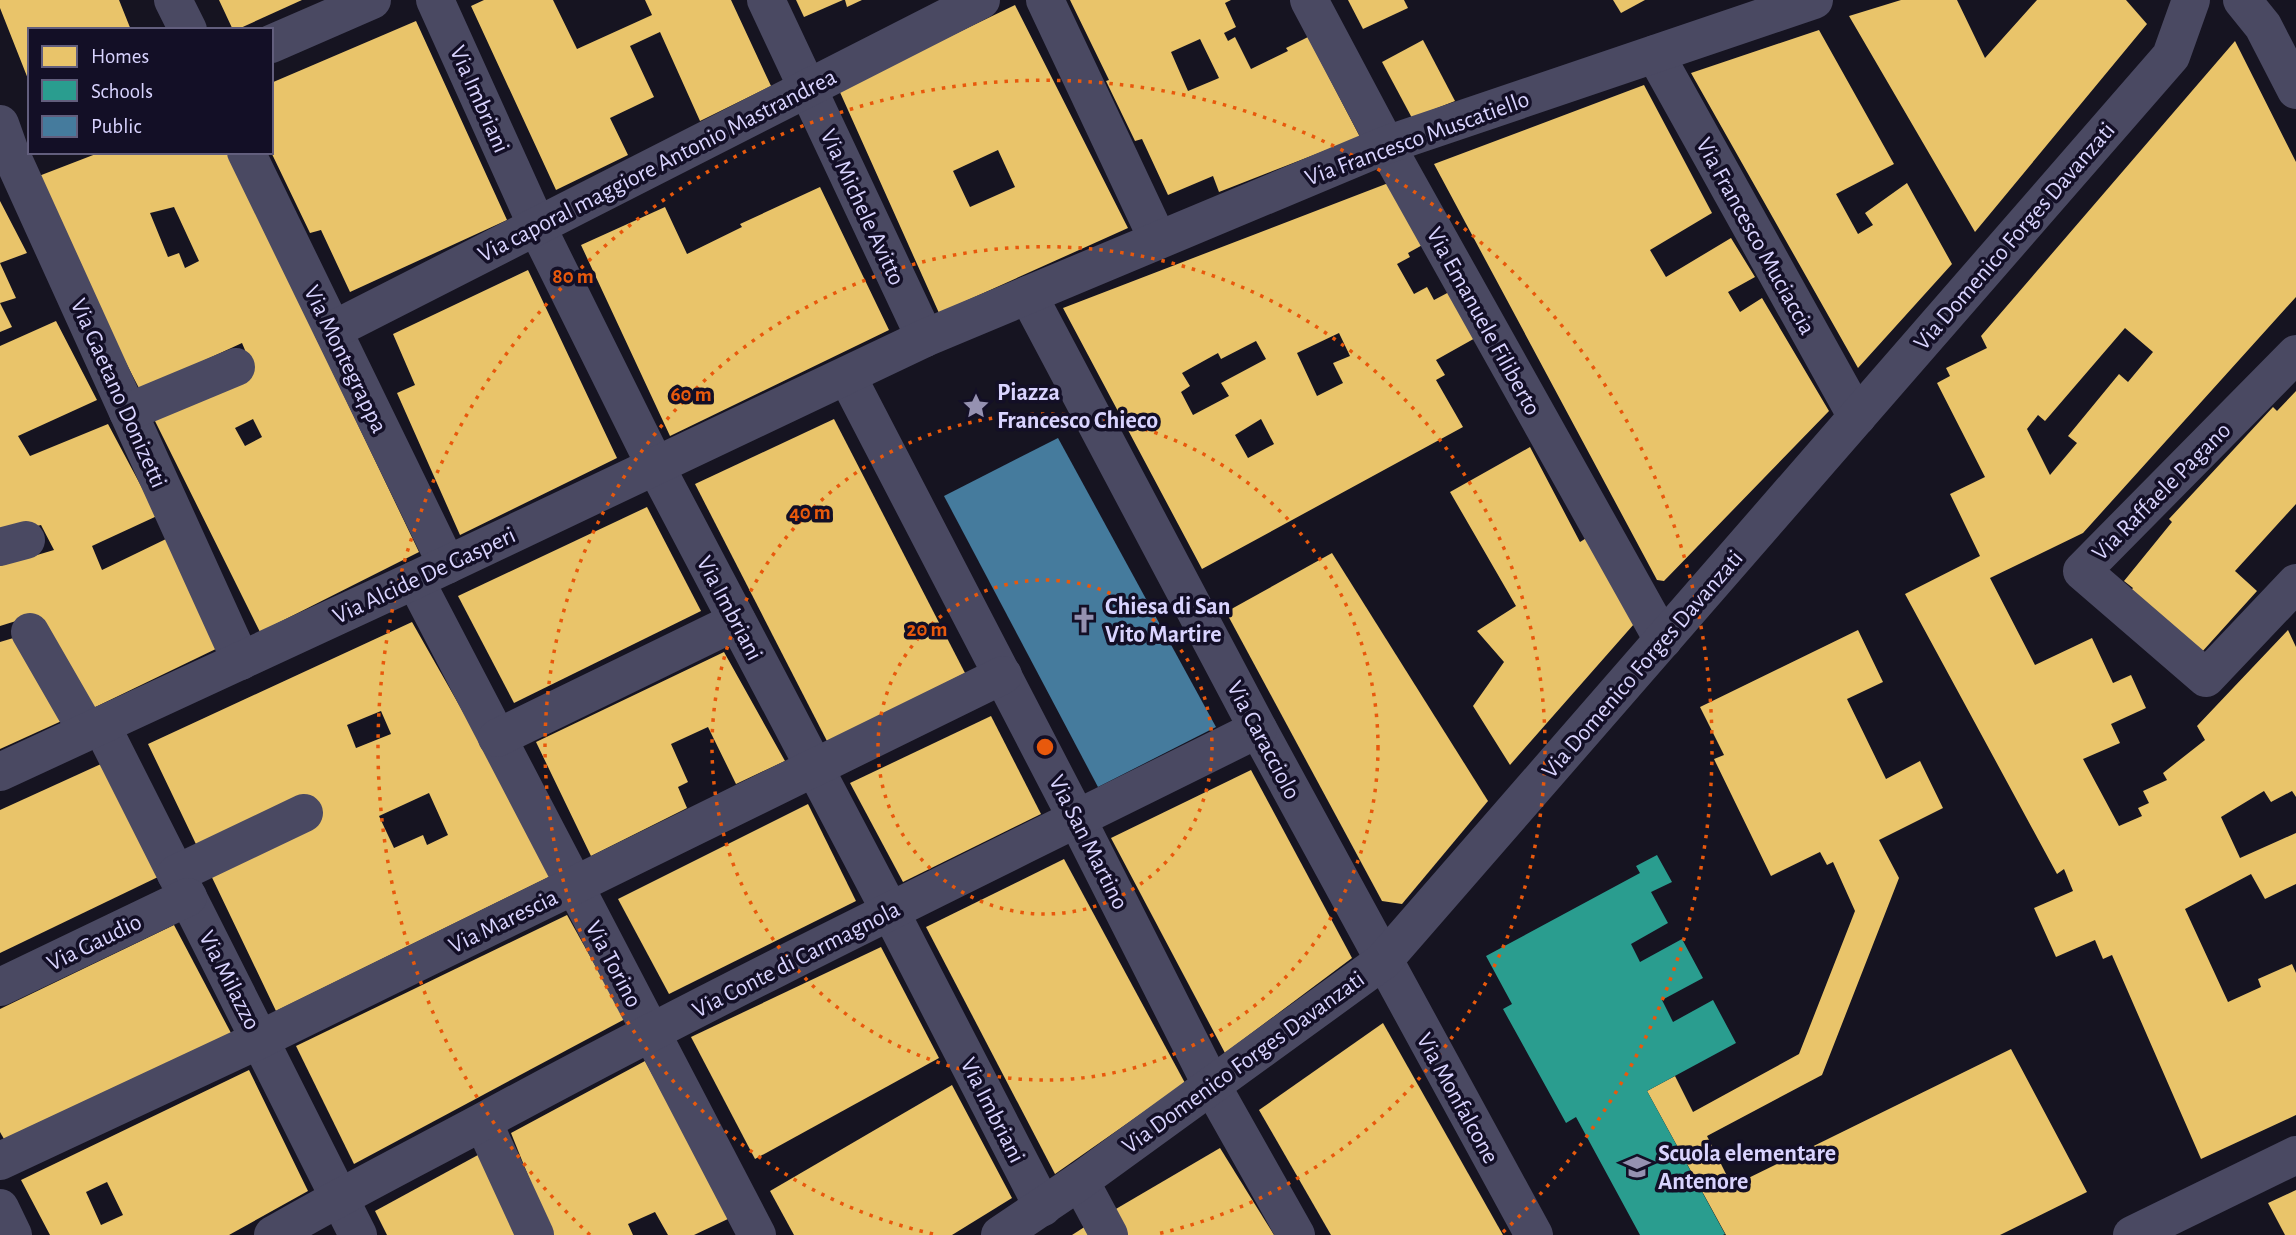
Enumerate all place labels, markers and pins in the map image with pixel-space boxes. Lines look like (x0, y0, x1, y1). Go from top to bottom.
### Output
place label: Piazza Francesco Chieco (997, 381, 1158, 433)
place icon: Piazza Francesco Chieco (961, 391, 991, 421)
place label: Chiesa di San Vito Martire (1105, 595, 1230, 647)
church icon: Chiesa di San Vito Martire (1069, 605, 1099, 635)
centre of rings (1033, 735, 1057, 759)
place label: Scuola elementare Antenore (1658, 1142, 1836, 1194)
school or university icon: Scuola elementare Antenore (1622, 1152, 1652, 1182)

